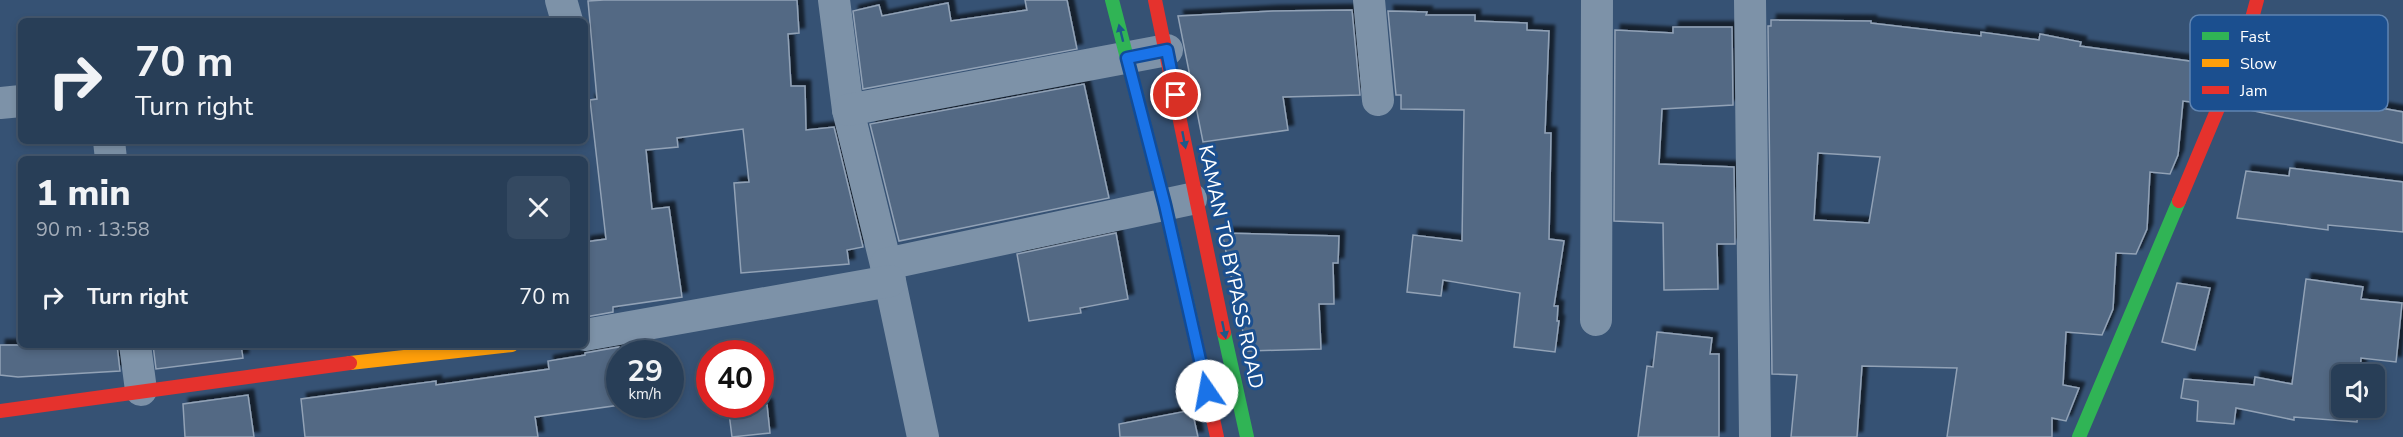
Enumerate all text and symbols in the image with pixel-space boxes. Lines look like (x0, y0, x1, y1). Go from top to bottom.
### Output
legend (2190, 15, 2388, 111)
one-way arrow (1115, 24, 1125, 42)
text: Fast (2240, 26, 2271, 48)
text: 70 m (135, 34, 234, 91)
icon: right (36, 42, 114, 120)
text: Slow (2240, 53, 2277, 75)
pin (1150, 69, 1201, 120)
icon: arrive (1159, 78, 1192, 111)
text: Jam (2239, 80, 2267, 102)
text: Turn right (135, 88, 253, 125)
one-way arrow (1180, 130, 1189, 149)
street label: KAMAN TO BYPASS ROAD (1192, 143, 1270, 391)
text: 1 min (36, 169, 131, 218)
button: close (507, 176, 570, 239)
text: 90 m · 13:58 (36, 216, 150, 243)
icon: right (36, 281, 69, 314)
text: Turn right (87, 282, 188, 312)
text: 70 m (519, 282, 570, 312)
one-way arrow (1219, 321, 1229, 340)
speed limit sign: 40 (696, 340, 774, 418)
text: 29 (627, 351, 663, 392)
position arrow (1175, 359, 1239, 423)
map controls (2331, 364, 2385, 418)
button: sound (2331, 364, 2385, 418)
text: km/h (628, 384, 662, 404)

